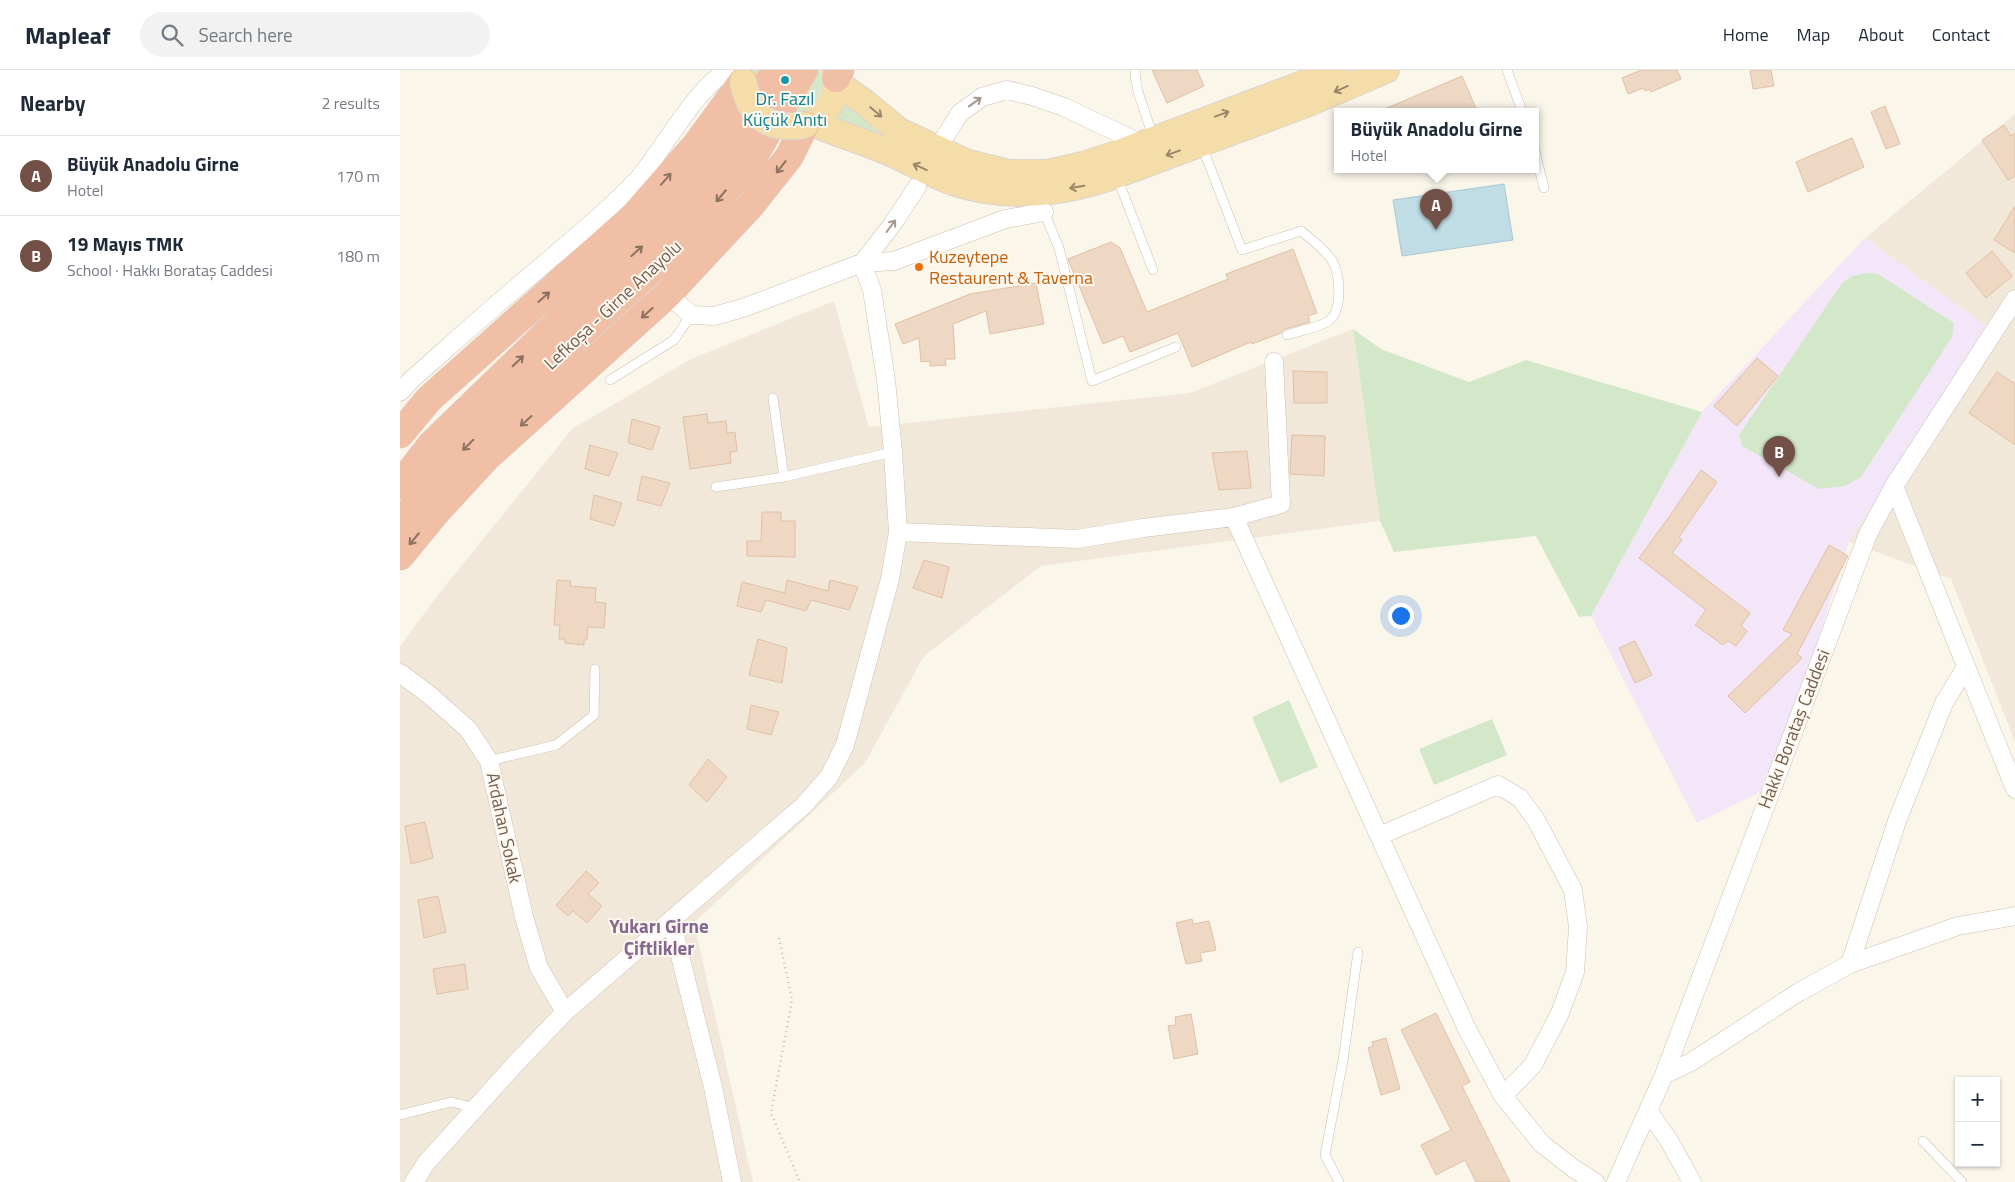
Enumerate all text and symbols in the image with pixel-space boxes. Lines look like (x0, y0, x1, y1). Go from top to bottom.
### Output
search box (140, 12, 490, 57)
text: Mapleaf (25, 17, 110, 53)
text: Search here (198, 20, 293, 49)
icon: search (158, 21, 186, 49)
text: Home (1723, 21, 1769, 48)
text: Map (1797, 21, 1830, 48)
text: About (1858, 21, 1904, 48)
text: Contact (1932, 21, 1990, 48)
marker: Dr. Fazıl Küçük Anıtı (779, 74, 791, 86)
place label: Dr. Fazıl Küçük Anıtı (743, 85, 827, 133)
one-way arrow (1334, 85, 1349, 95)
text: Nearby (20, 87, 85, 119)
text: 2 results (321, 91, 380, 115)
one-way arrow (968, 97, 982, 107)
one-way arrow (869, 106, 882, 117)
popup (1334, 108, 1539, 173)
one-way arrow (1214, 109, 1230, 118)
text: Büyük Anadolu Girne (1351, 114, 1522, 143)
text: Hotel (1351, 143, 1387, 167)
text: Büyük Anadolu Girne (67, 149, 239, 178)
one-way arrow (1166, 149, 1181, 159)
one-way arrow (775, 160, 786, 173)
one-way arrow (913, 161, 928, 171)
text: A (31, 164, 41, 188)
text: 170 m (336, 164, 380, 188)
one-way arrow (660, 173, 672, 186)
text: Hotel (67, 178, 104, 202)
one-way arrow (1070, 182, 1086, 192)
one-way arrow (715, 189, 726, 202)
pin: A (1420, 189, 1452, 230)
one-way arrow (885, 220, 896, 233)
text: 19 Mayıs TMK (67, 229, 183, 258)
street label: Lefkoşa - Girne Anayolu (538, 233, 688, 376)
place label: Kuzeytepe Restaurent & Taverna (929, 243, 1093, 291)
text: B (31, 244, 41, 268)
text: 180 m (336, 244, 380, 268)
one-way arrow (630, 245, 643, 256)
text: School · Hakkı Borataş Caddesi (67, 258, 273, 282)
marker: Kuzeytepe Restaurent & Taverna (913, 261, 925, 273)
one-way arrow (537, 291, 550, 303)
one-way arrow (641, 307, 654, 319)
one-way arrow (512, 355, 524, 367)
one-way arrow (520, 416, 533, 427)
pin: B (1763, 436, 1795, 477)
one-way arrow (462, 438, 474, 451)
one-way arrow (409, 532, 420, 545)
your location (1388, 603, 1414, 629)
street label: Hakkı Borataş Caddesi (1751, 645, 1836, 813)
street label: Ardahan Sokak (480, 770, 530, 886)
district label: Yukarı Girne Çiftlikler (609, 911, 709, 962)
map controls (1955, 1077, 2000, 1167)
button: + (1955, 1077, 2000, 1122)
button: − (1955, 1122, 2000, 1167)

